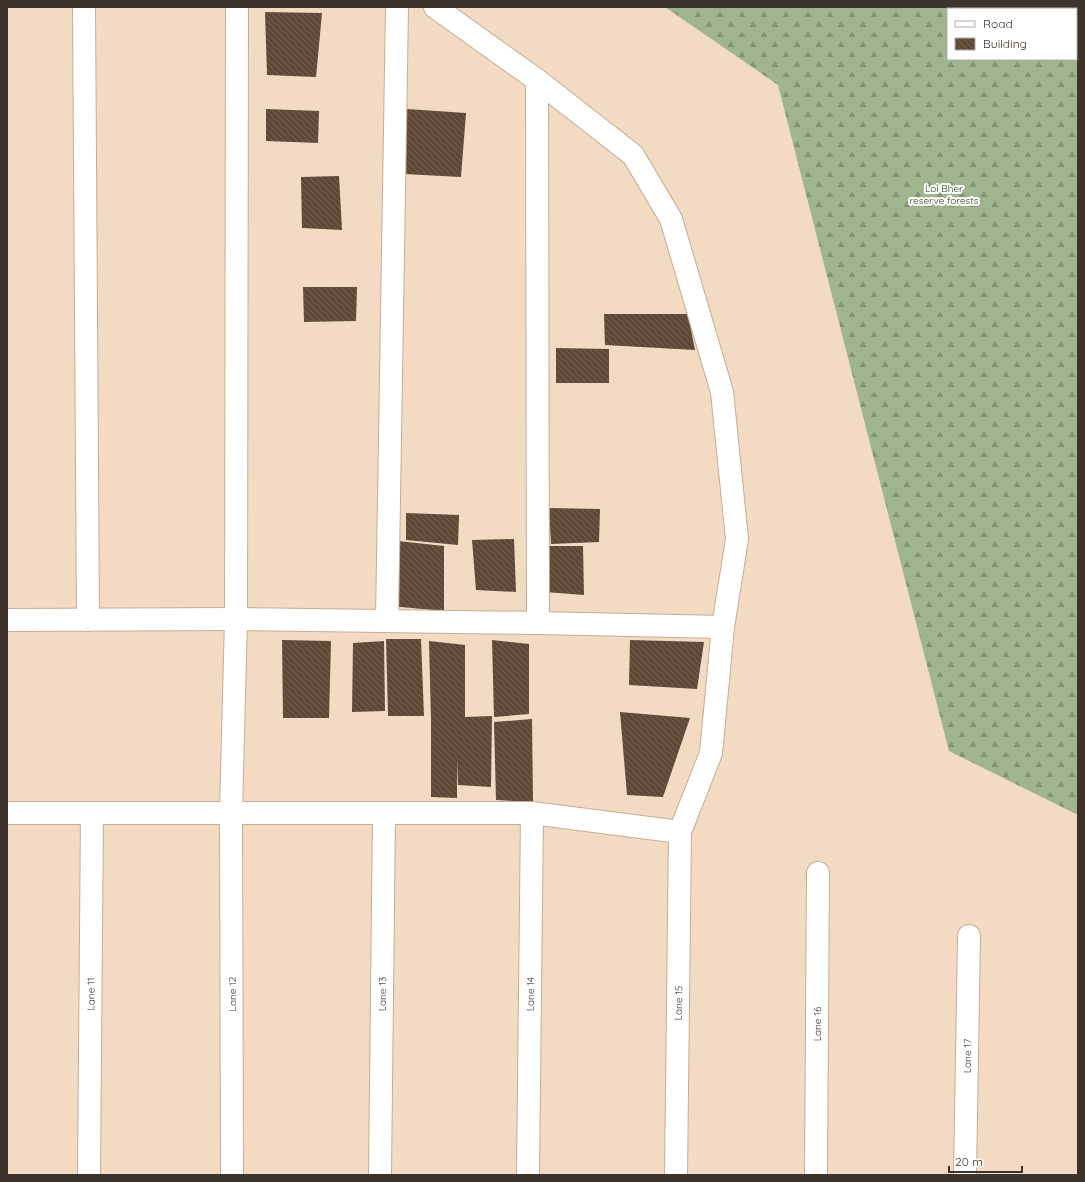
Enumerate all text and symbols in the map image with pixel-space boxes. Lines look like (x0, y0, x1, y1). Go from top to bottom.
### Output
legend (947, 8, 1077, 60)
text: Road (983, 16, 1013, 31)
text: Building (983, 36, 1027, 51)
park label: Loi Bher reserve forests (909, 182, 979, 207)
street label: Lane 12 (226, 976, 239, 1011)
street label: Lane 11 (84, 977, 98, 1011)
street label: Lane 13 (376, 977, 389, 1011)
street label: Lane 14 (524, 977, 537, 1011)
street label: Lane 15 (672, 986, 685, 1020)
street label: Lane 16 (811, 1006, 824, 1041)
street label: Lane 17 (961, 1039, 974, 1073)
scale bar (949, 1148, 1022, 1174)
text: 20 m (955, 1154, 983, 1169)

